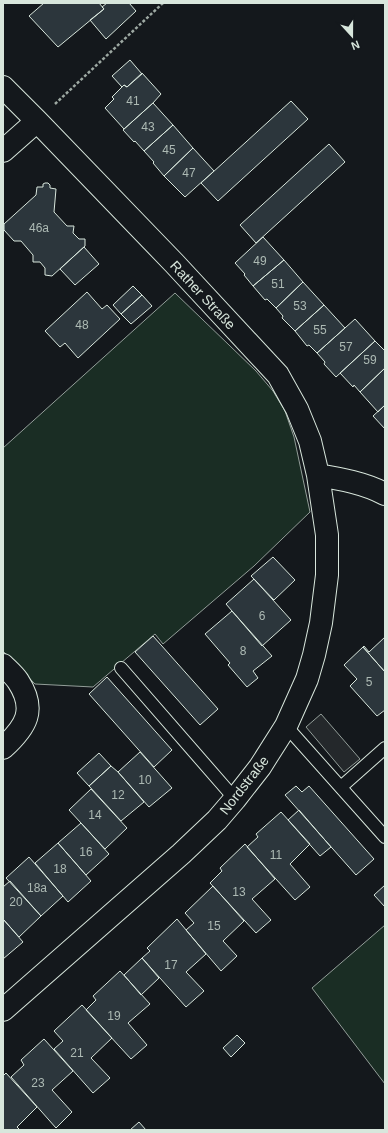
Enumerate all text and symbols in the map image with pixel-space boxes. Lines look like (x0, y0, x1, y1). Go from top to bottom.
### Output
north arrow (332, 16, 372, 56)
text: N (350, 38, 361, 52)
house number: 41 (126, 94, 140, 108)
house number: 43 (141, 120, 155, 134)
house number: 45 (162, 143, 176, 157)
house number: 47 (182, 166, 196, 180)
house number: 46a (29, 221, 49, 235)
house number: 49 (253, 254, 267, 268)
street label: Rather Straße (167, 257, 239, 333)
house number: 51 (271, 277, 285, 291)
house number: 53 (293, 299, 307, 313)
house number: 48 (75, 318, 89, 332)
house number: 55 (313, 323, 327, 337)
house number: 57 (339, 340, 353, 354)
house number: 59 (363, 353, 377, 367)
house number: 6 (259, 609, 266, 623)
house number: 8 (240, 644, 247, 658)
house number: 5 (366, 675, 373, 689)
street label: Nordstraße (216, 752, 272, 818)
house number: 10 (138, 773, 152, 787)
house number: 12 (111, 788, 125, 802)
house number: 14 (88, 808, 102, 822)
house number: 16 (79, 845, 93, 859)
house number: 11 (270, 848, 283, 862)
house number: 18 (53, 862, 67, 876)
house number: 18a (27, 881, 47, 895)
house number: 13 (232, 885, 246, 899)
house number: 20 (9, 895, 23, 909)
house number: 15 (207, 919, 221, 933)
house number: 17 (164, 958, 178, 972)
house number: 19 (107, 1009, 121, 1023)
house number: 21 (70, 1046, 84, 1060)
house number: 23 (31, 1076, 45, 1090)

